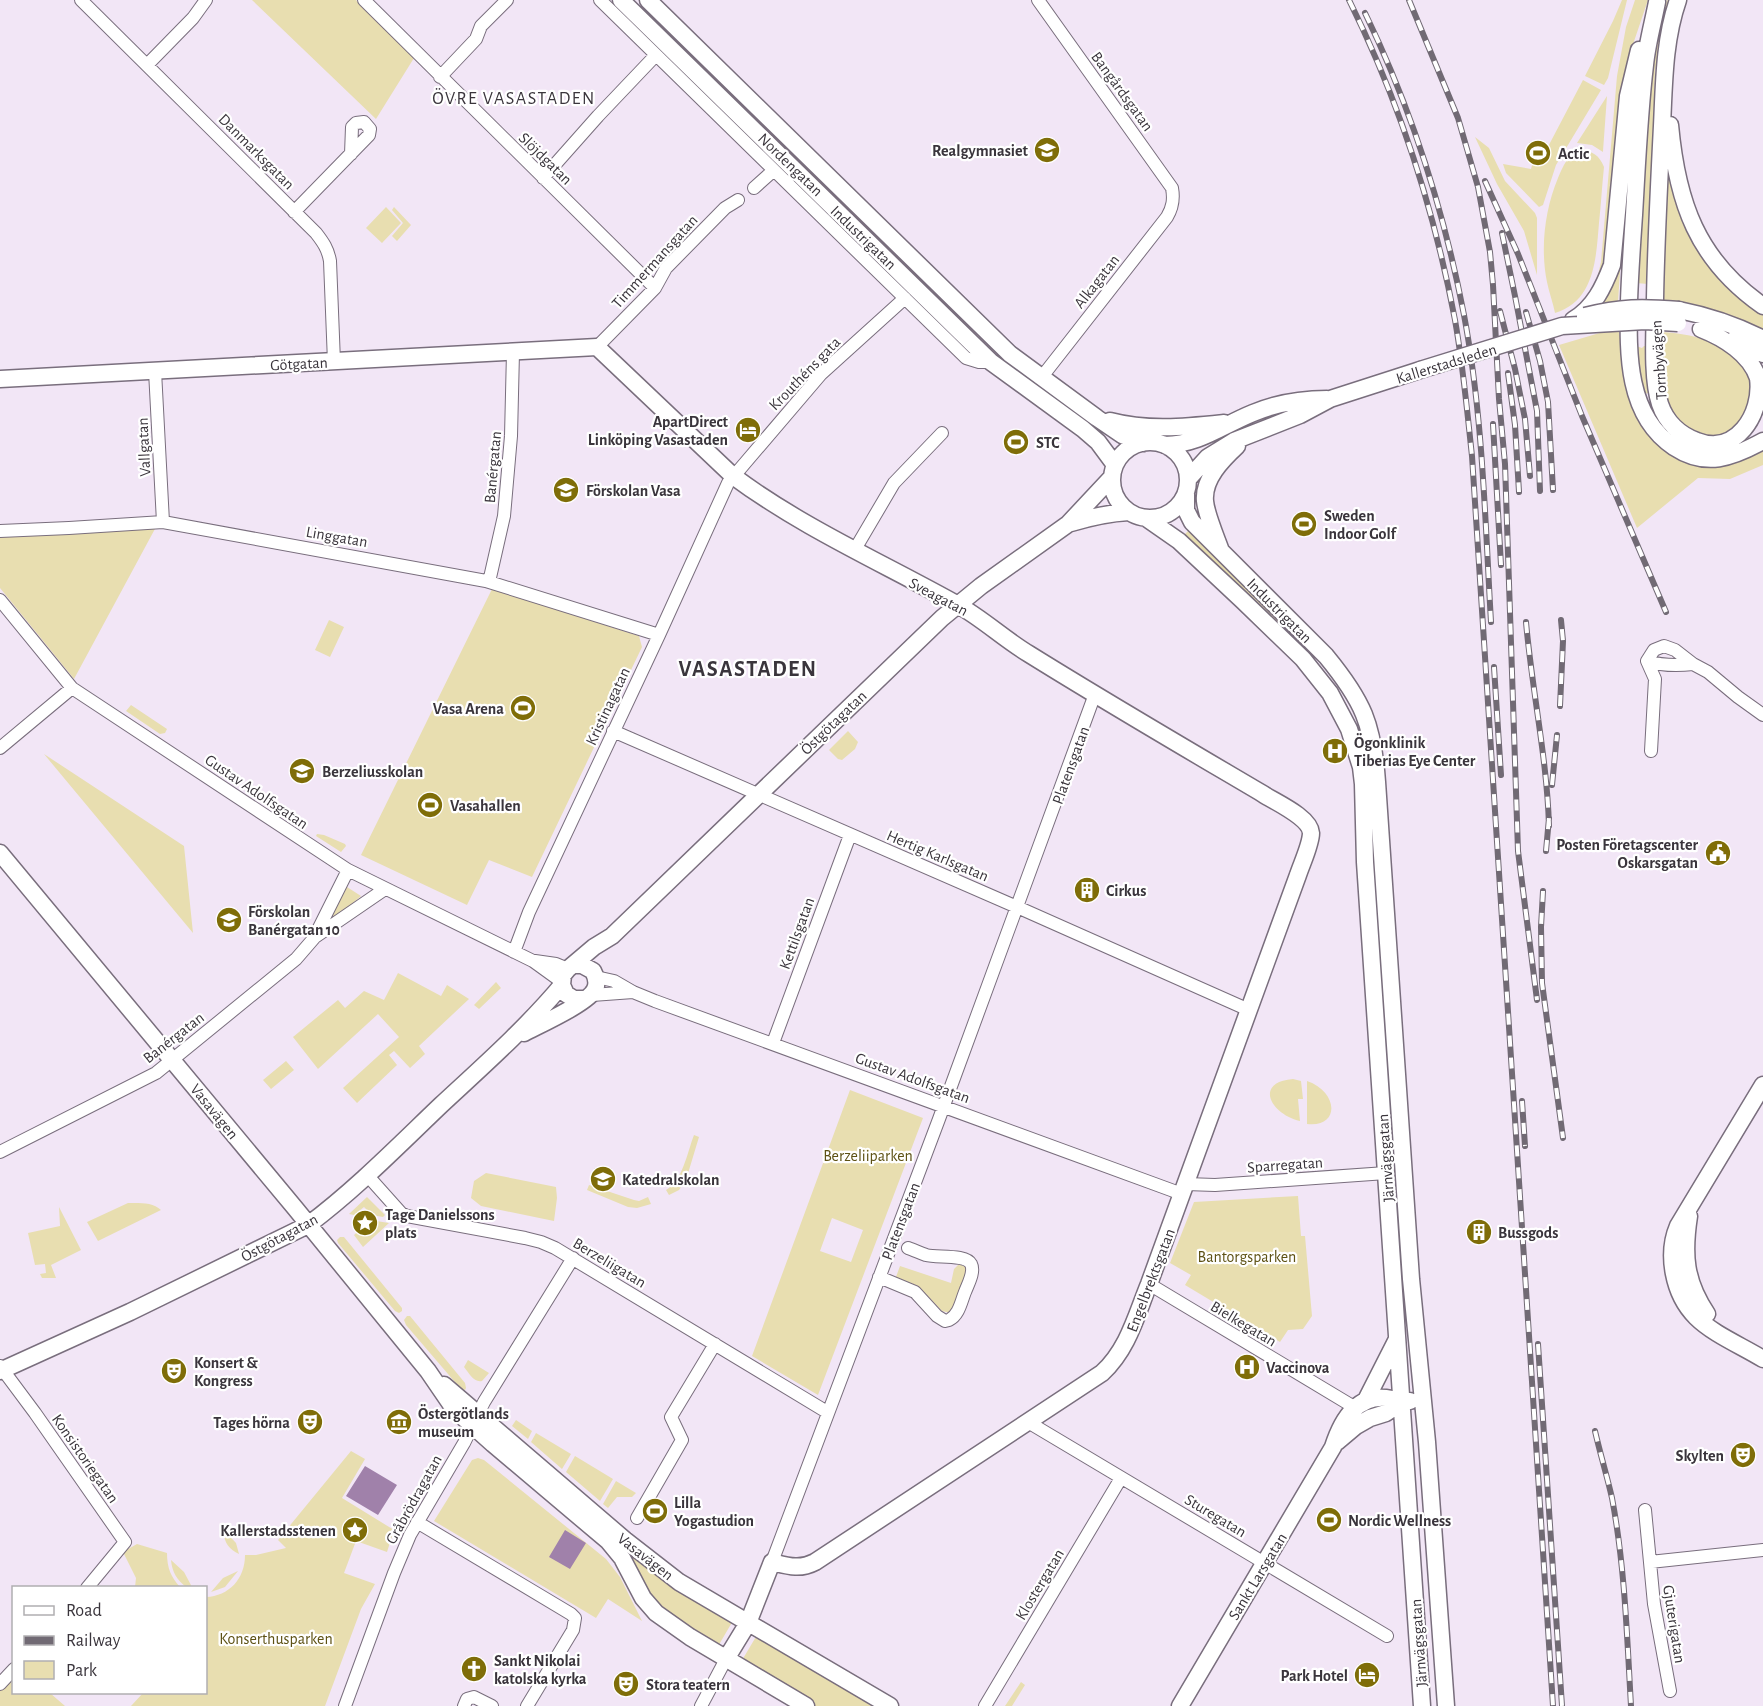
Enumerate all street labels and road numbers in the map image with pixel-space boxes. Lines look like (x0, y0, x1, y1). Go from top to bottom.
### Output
street label: Bangårdsgatan (1088, 49, 1156, 134)
street label: Danmarksgatan (215, 111, 297, 193)
street label: Slöjdgatan (515, 130, 575, 189)
street label: Nordengatan (755, 130, 826, 199)
street label: Industrigatan (827, 203, 899, 273)
street label: Timmermansgatan (609, 212, 701, 311)
street label: Alkagatan (1071, 252, 1123, 311)
street label: Tornbyvägen (1648, 319, 1671, 400)
street label: Krouthéns gata (766, 334, 843, 413)
street label: Kallerstadsleden (1394, 341, 1499, 387)
street label: Götgatan (270, 355, 328, 373)
street label: Vallgatan (134, 417, 154, 477)
street label: Banérgatan (482, 430, 504, 504)
street label: Linggatan (305, 524, 369, 550)
street label: Sveagatan (906, 575, 971, 619)
street label: Industrigatan (1244, 575, 1315, 646)
street label: Kristinagatan (583, 665, 633, 748)
street label: Östgötagatan (796, 686, 870, 758)
street label: Platensgatan (1049, 724, 1092, 806)
street label: Gustav Adolfsgatan (202, 752, 311, 832)
street label: Hertig Karlsgatan (884, 827, 991, 885)
street label: Kettilsgatan (777, 895, 817, 971)
street label: Banérgatan (140, 1009, 207, 1066)
street label: Gustav Adolfsgatan (853, 1050, 972, 1106)
street label: Vasavägen (187, 1081, 241, 1142)
street label: Järnvägsgatan (1375, 1113, 1397, 1202)
street label: Sparregatan (1247, 1154, 1324, 1176)
street label: Platensgatan (879, 1180, 923, 1262)
street label: Östgötagatan (237, 1209, 321, 1265)
street label: Engelbrektsgatan (1124, 1226, 1178, 1334)
street label: Berzeliigatan (570, 1235, 649, 1291)
street label: Bielkegatan (1208, 1298, 1279, 1350)
street label: Konsistoriegatan (49, 1411, 122, 1506)
street label: Gråbrödragatan (383, 1452, 445, 1547)
street label: Sturegatan (1182, 1491, 1249, 1540)
street label: Vasavägen (614, 1530, 676, 1583)
street label: Sankt Larsgatan (1226, 1530, 1290, 1623)
street label: Klostergatan (1013, 1546, 1067, 1623)
street label: Gjuterigatan (1659, 1584, 1688, 1665)
street label: Järnvägsgatan (1408, 1598, 1430, 1687)

